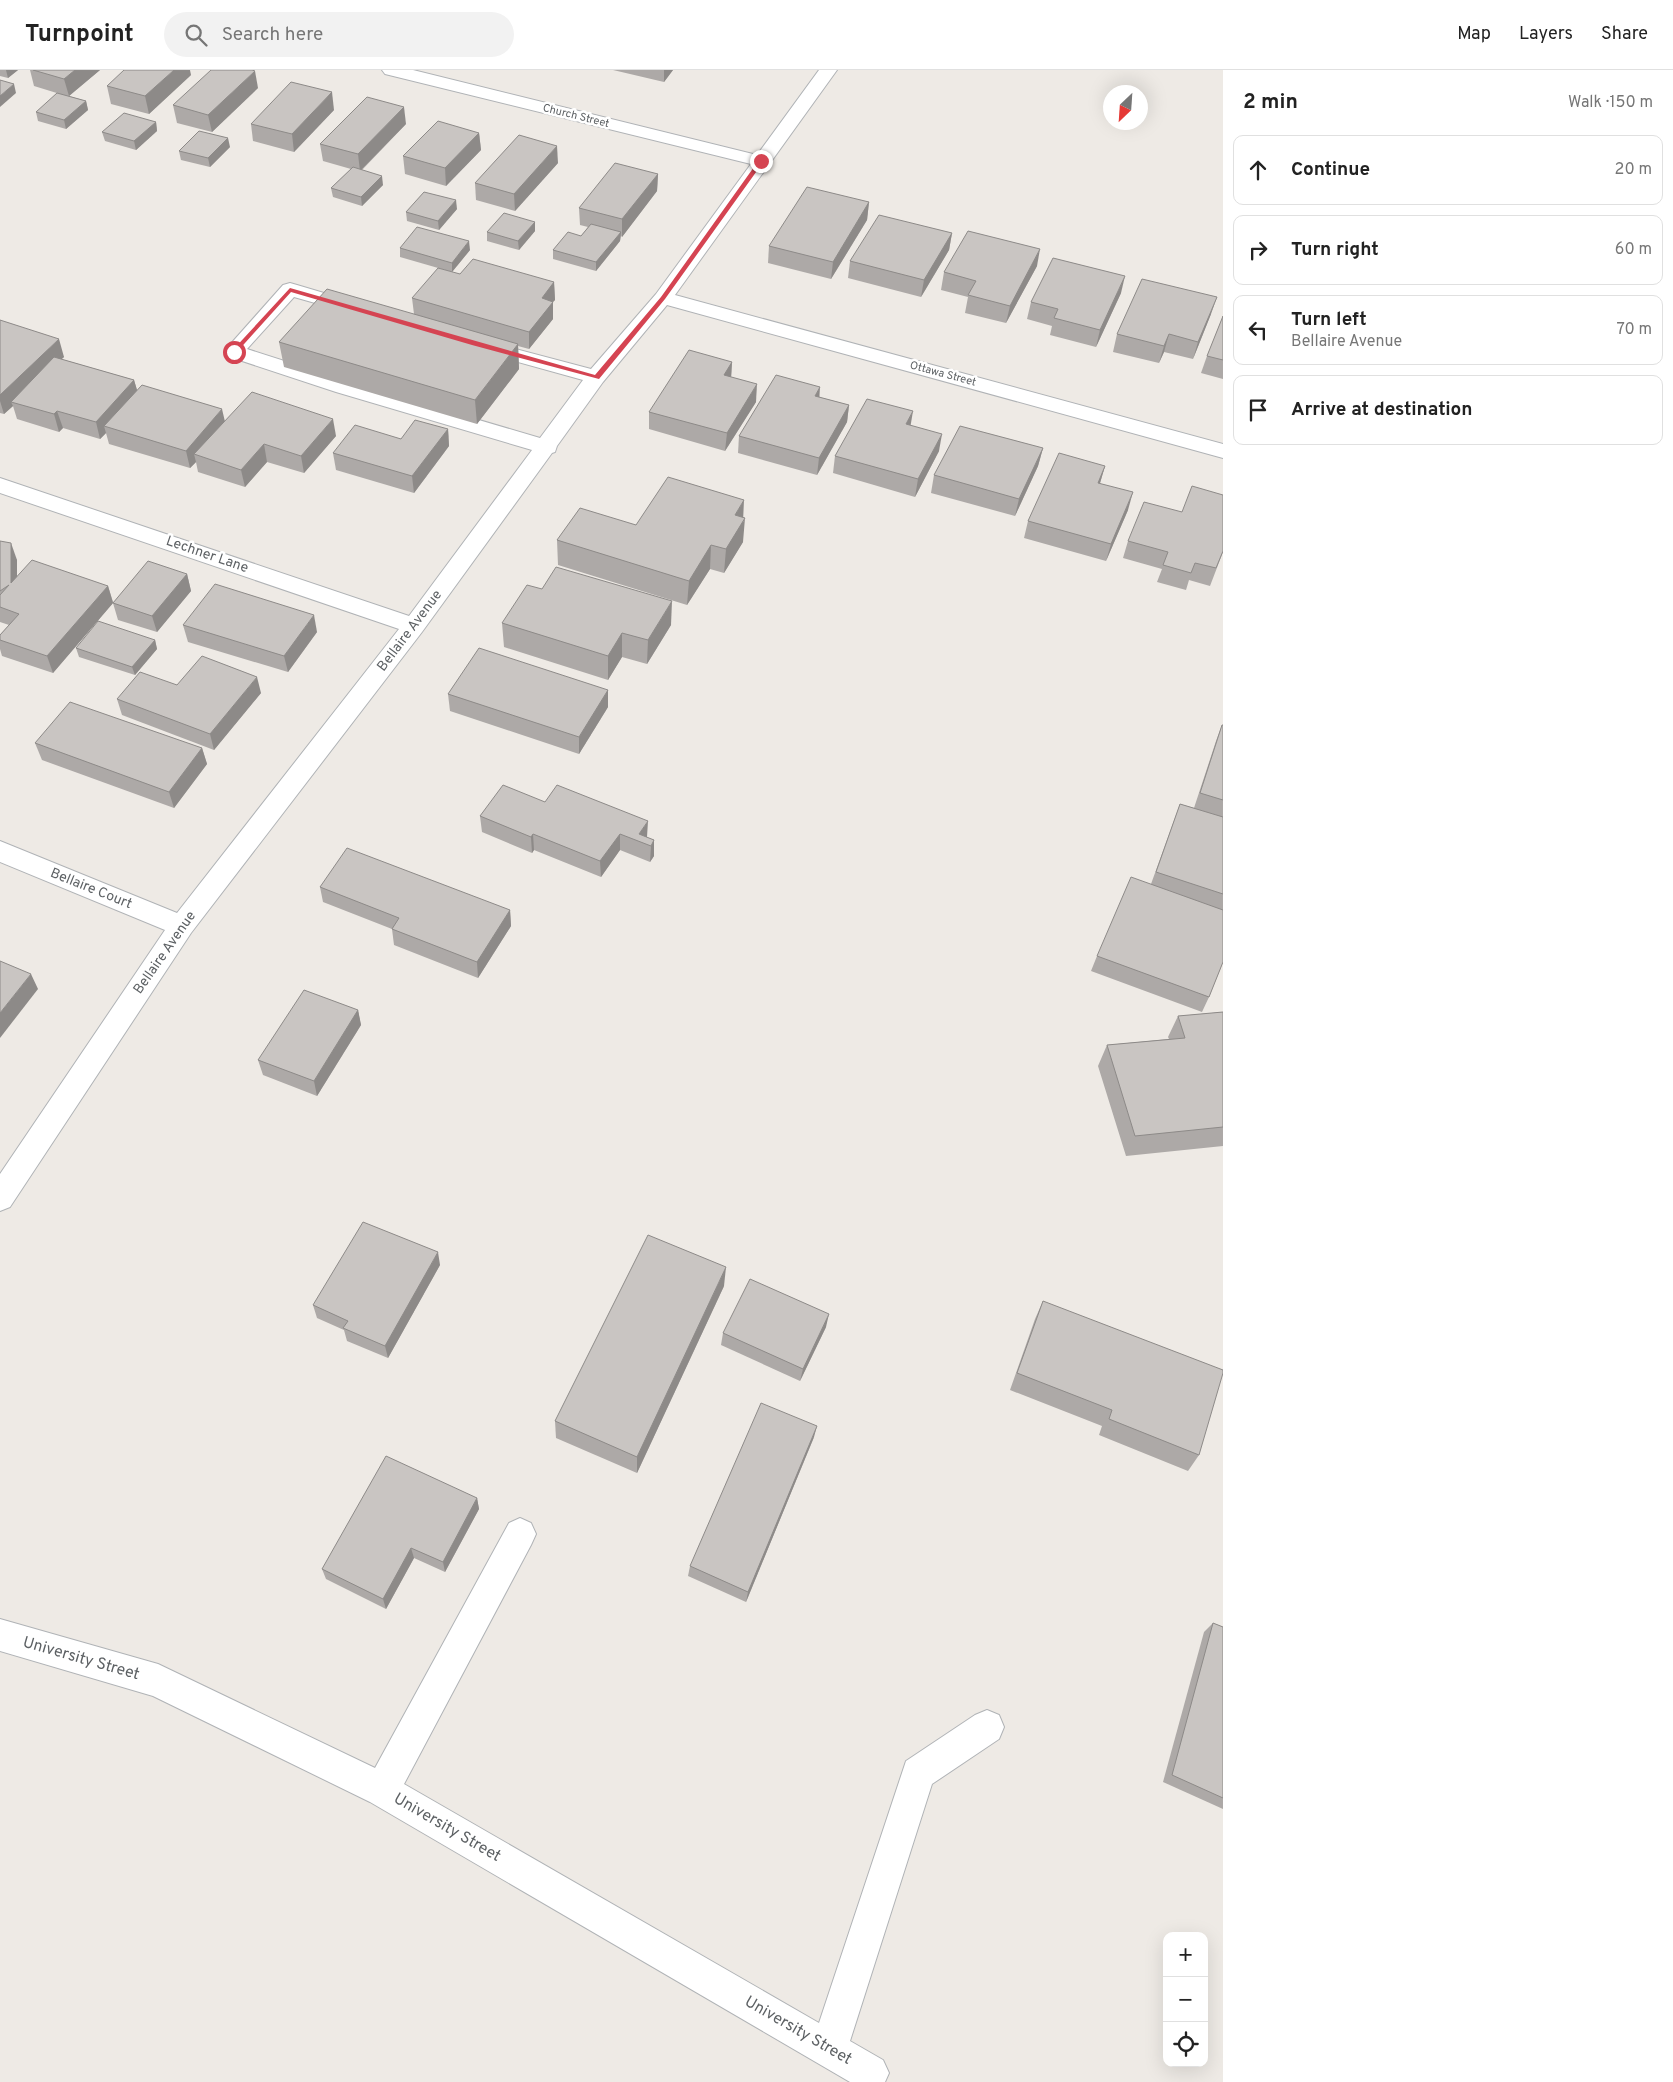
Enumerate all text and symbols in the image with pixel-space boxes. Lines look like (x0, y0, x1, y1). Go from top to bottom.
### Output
search box (164, 12, 514, 57)
text: Turnpoint (25, 20, 134, 50)
icon: search (182, 21, 210, 49)
text: Search here (222, 23, 323, 47)
text: Map (1457, 23, 1491, 46)
text: Layers (1519, 23, 1573, 46)
text: Share (1601, 23, 1648, 46)
north arrow (1103, 85, 1148, 130)
text: 2 min (1243, 89, 1298, 116)
text: Walk · 150 m (1568, 93, 1653, 113)
street label: Church Street (541, 101, 611, 131)
route end (750, 150, 773, 173)
icon: ahead (1244, 156, 1272, 184)
text: Continue (1291, 158, 1370, 182)
text: 20 m (1615, 160, 1652, 180)
icon: right (1244, 236, 1272, 264)
text: Turn right (1291, 238, 1379, 262)
text: 60 m (1615, 240, 1652, 260)
text: Turn left (1291, 308, 1367, 332)
icon: left (1244, 316, 1272, 344)
text: 70 m (1617, 320, 1652, 340)
text: Bellaire Avenue (1291, 332, 1402, 352)
route start (223, 341, 246, 364)
street label: Ottawa Street (908, 358, 978, 390)
icon: arrive (1244, 396, 1272, 424)
text: Arrive at destination (1291, 398, 1472, 422)
street label: Lechner Lane (163, 533, 251, 577)
street label: Bellaire Avenue (374, 587, 446, 675)
street label: Bellaire Court (48, 865, 134, 913)
street label: Bellaire Avenue (130, 908, 200, 998)
street label: University Street (20, 1633, 142, 1685)
street label: University Street (390, 1789, 504, 1867)
map controls (1163, 1932, 1208, 2067)
button: + (1163, 1932, 1208, 1977)
button: − (1163, 1977, 1208, 2022)
street label: University Street (741, 1992, 855, 2070)
button: locate (1163, 2022, 1208, 2067)

